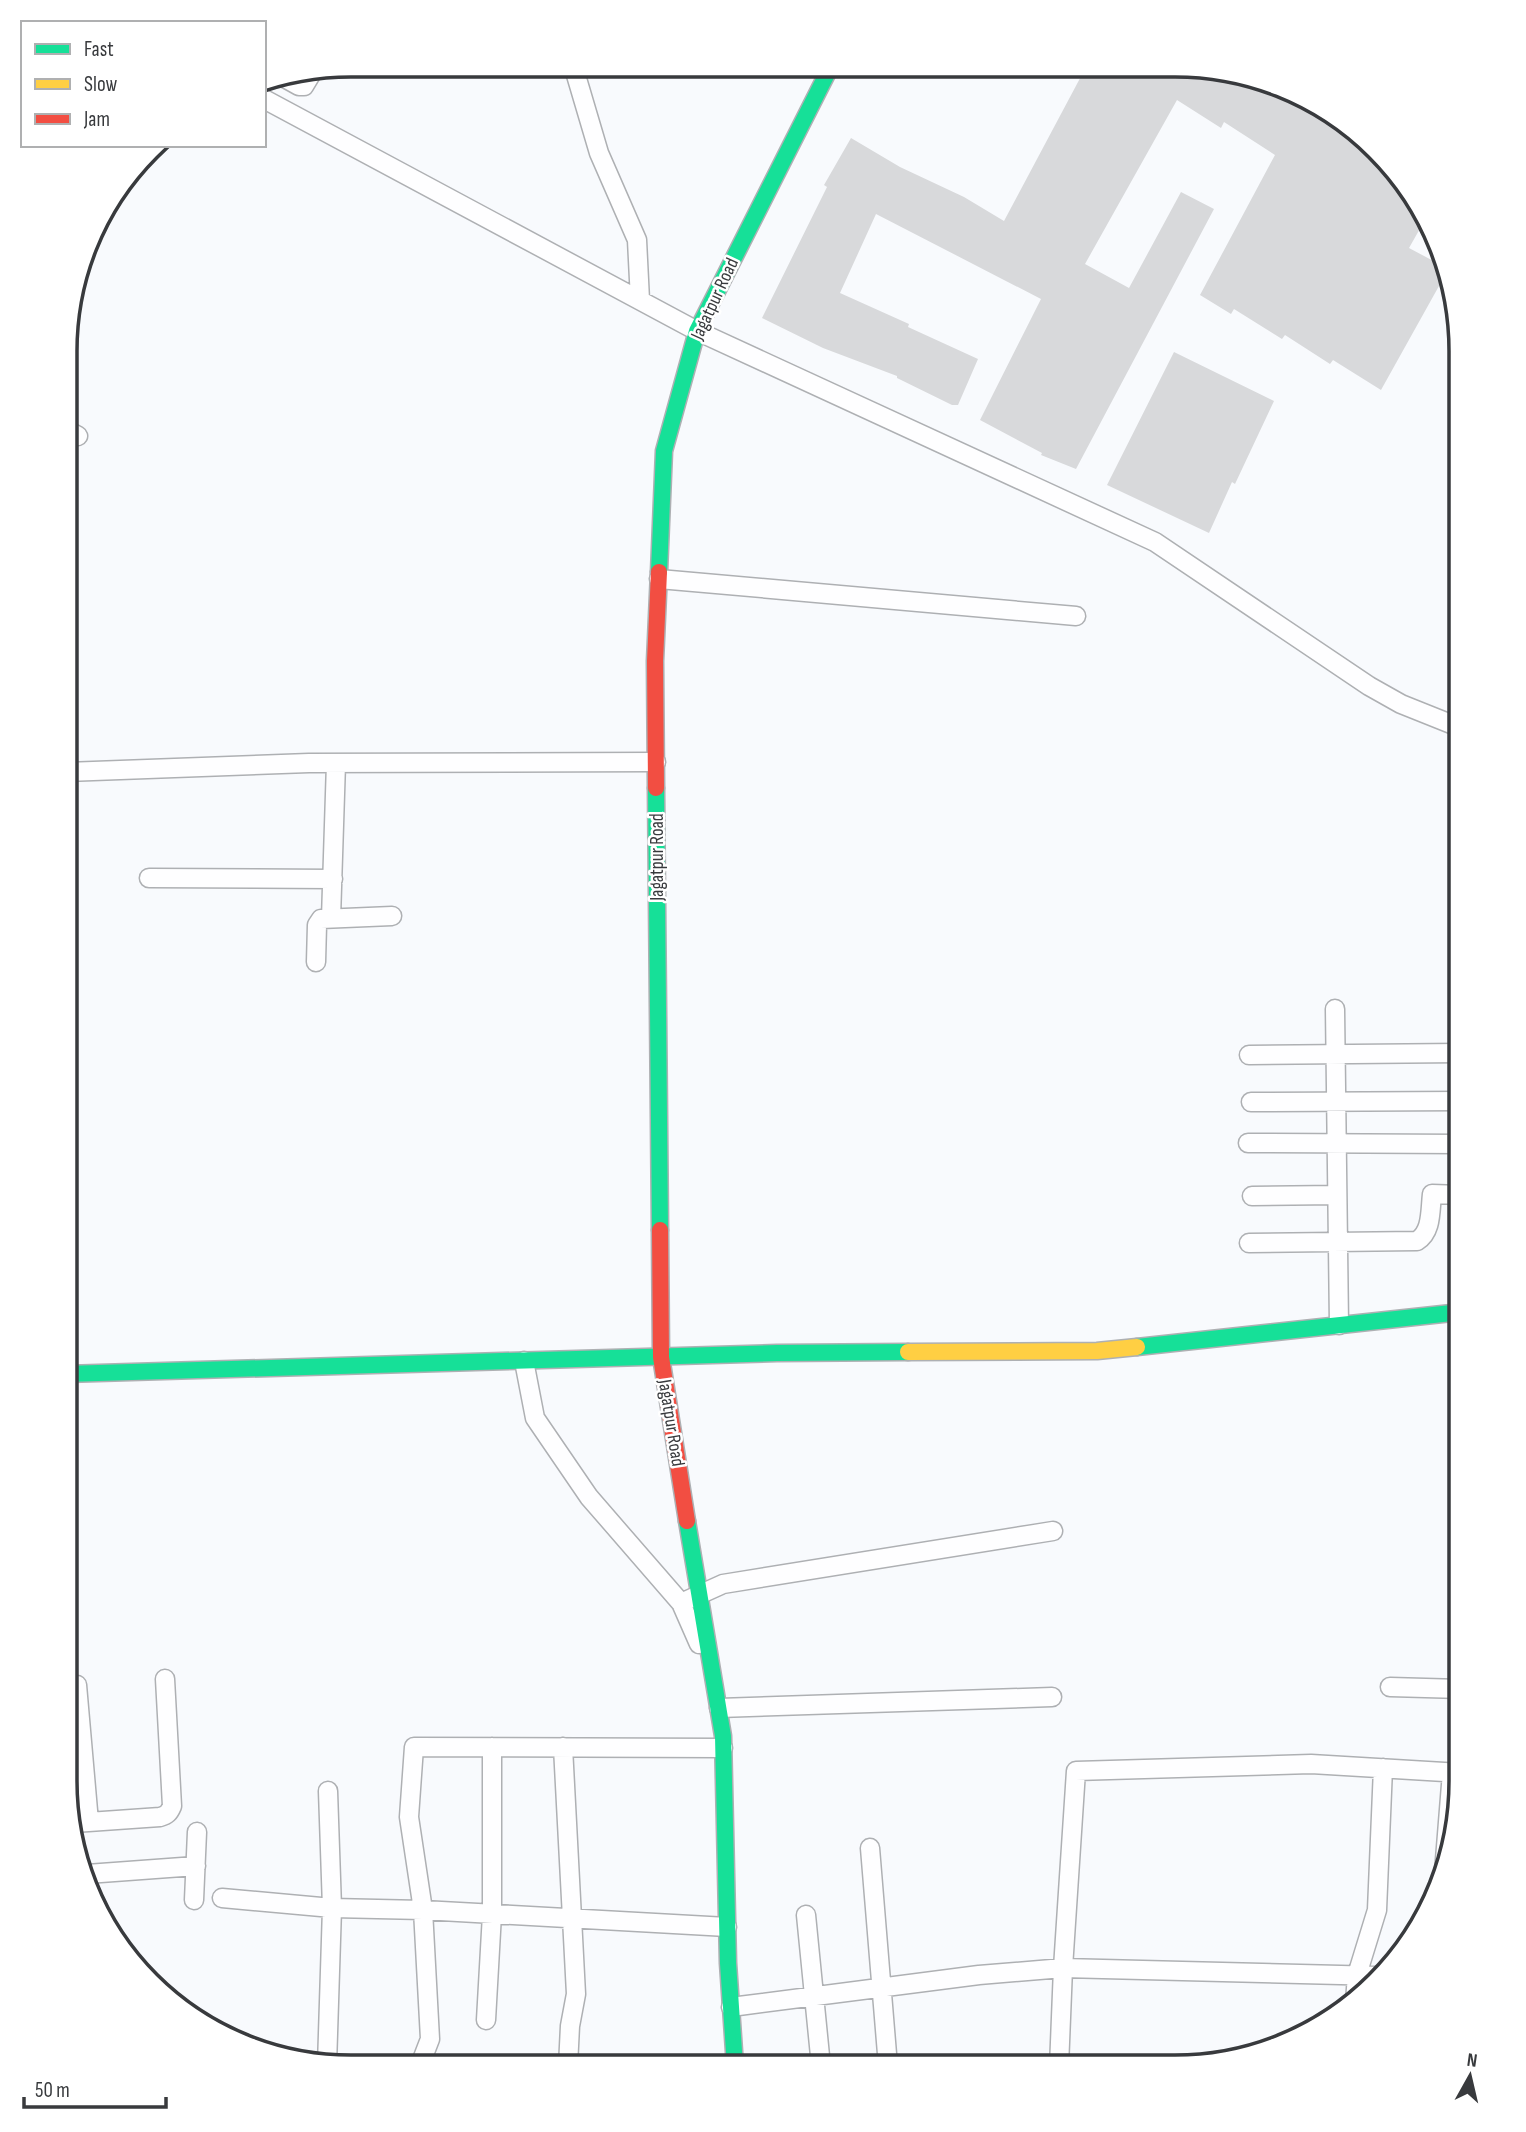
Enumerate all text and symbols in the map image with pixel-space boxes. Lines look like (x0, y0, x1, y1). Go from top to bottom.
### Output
legend (21, 21, 266, 147)
text: Fast (84, 37, 114, 62)
text: Slow (84, 72, 118, 97)
text: Jam (83, 107, 110, 132)
street label: Jagatpur Road (686, 254, 744, 344)
street label: Jagatpur Road (646, 813, 669, 902)
street label: Jagatpur Road (653, 1377, 689, 1468)
north arrow (1435, 2041, 1505, 2111)
text: N (1466, 2049, 1479, 2073)
scale bar (24, 2066, 166, 2110)
text: 50 m (35, 2078, 70, 2103)

